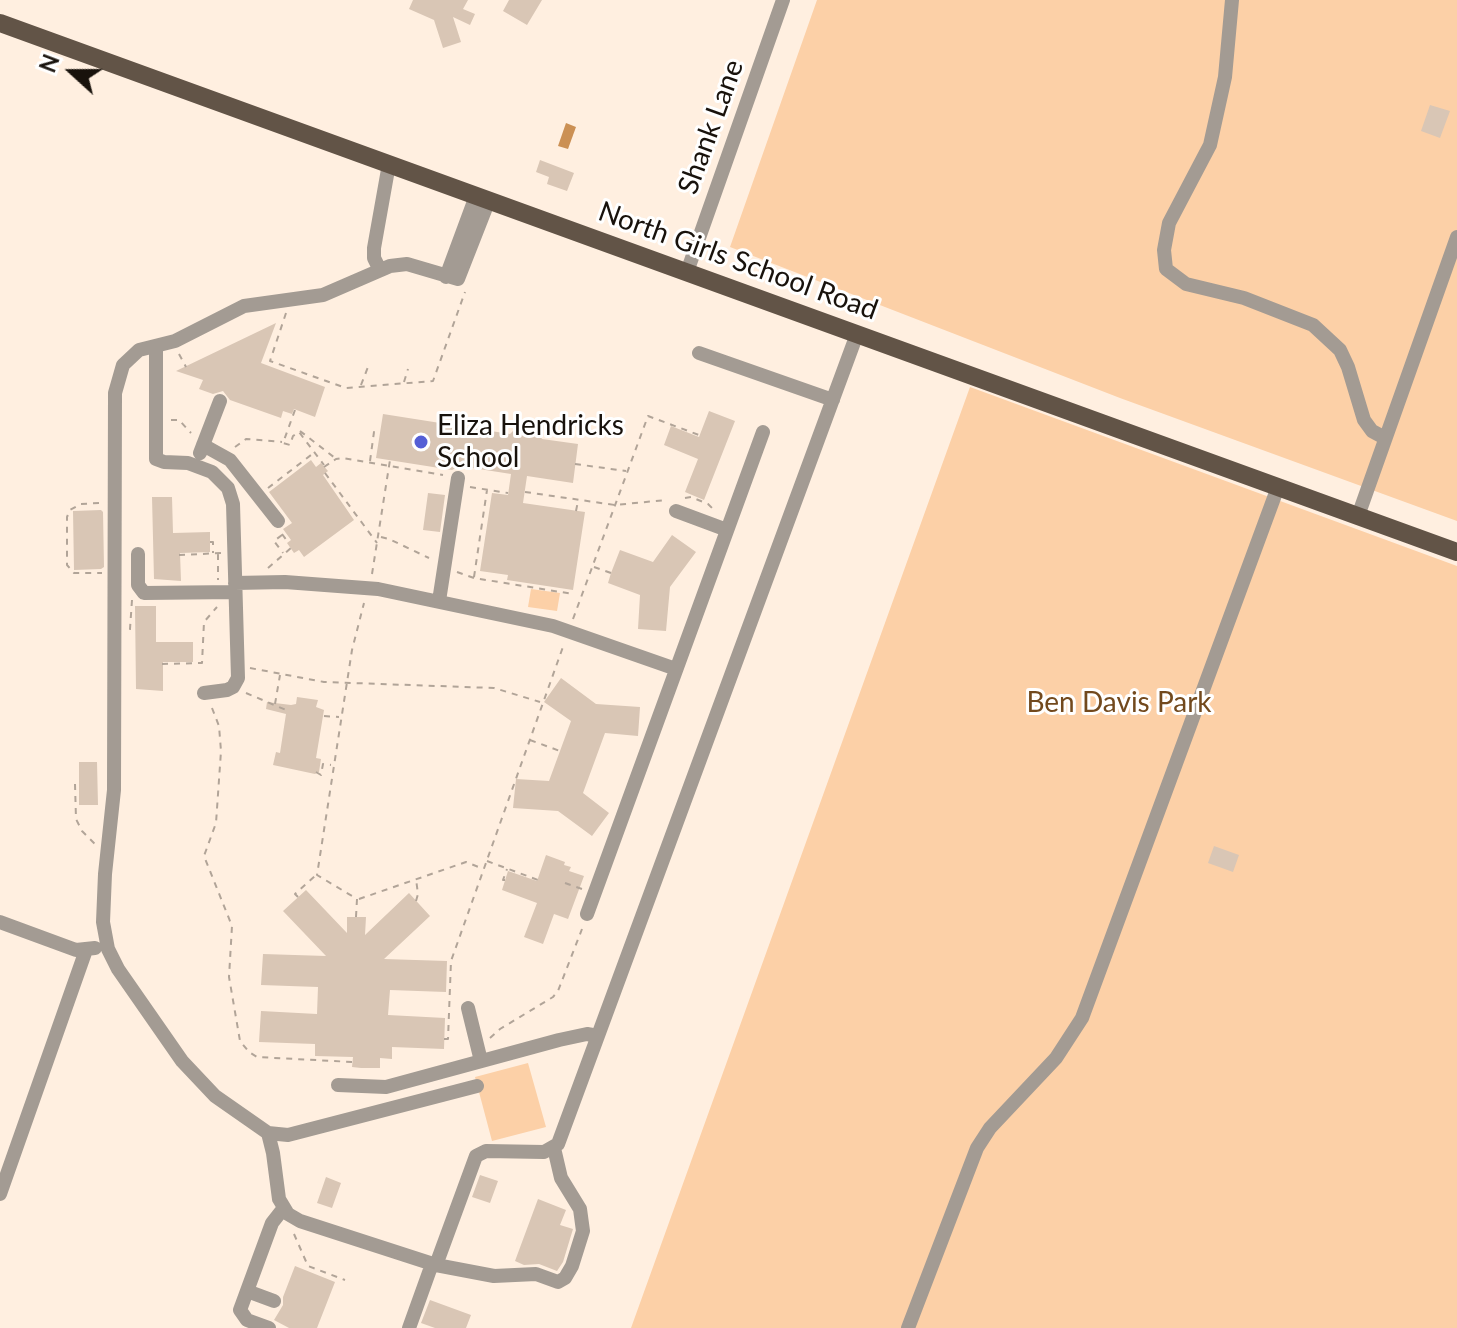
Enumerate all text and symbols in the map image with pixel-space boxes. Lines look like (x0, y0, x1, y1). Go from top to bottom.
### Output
north arrow (32, 32, 112, 112)
text: N (33, 50, 65, 76)
street label: Shank Lane (671, 55, 751, 199)
street label: North Girls School Road (594, 195, 882, 327)
place label: Eliza Hendricks School (437, 409, 624, 475)
marker: Eliza Hendricks School (412, 433, 430, 451)
park label: Ben Davis Park (1026, 686, 1212, 720)

